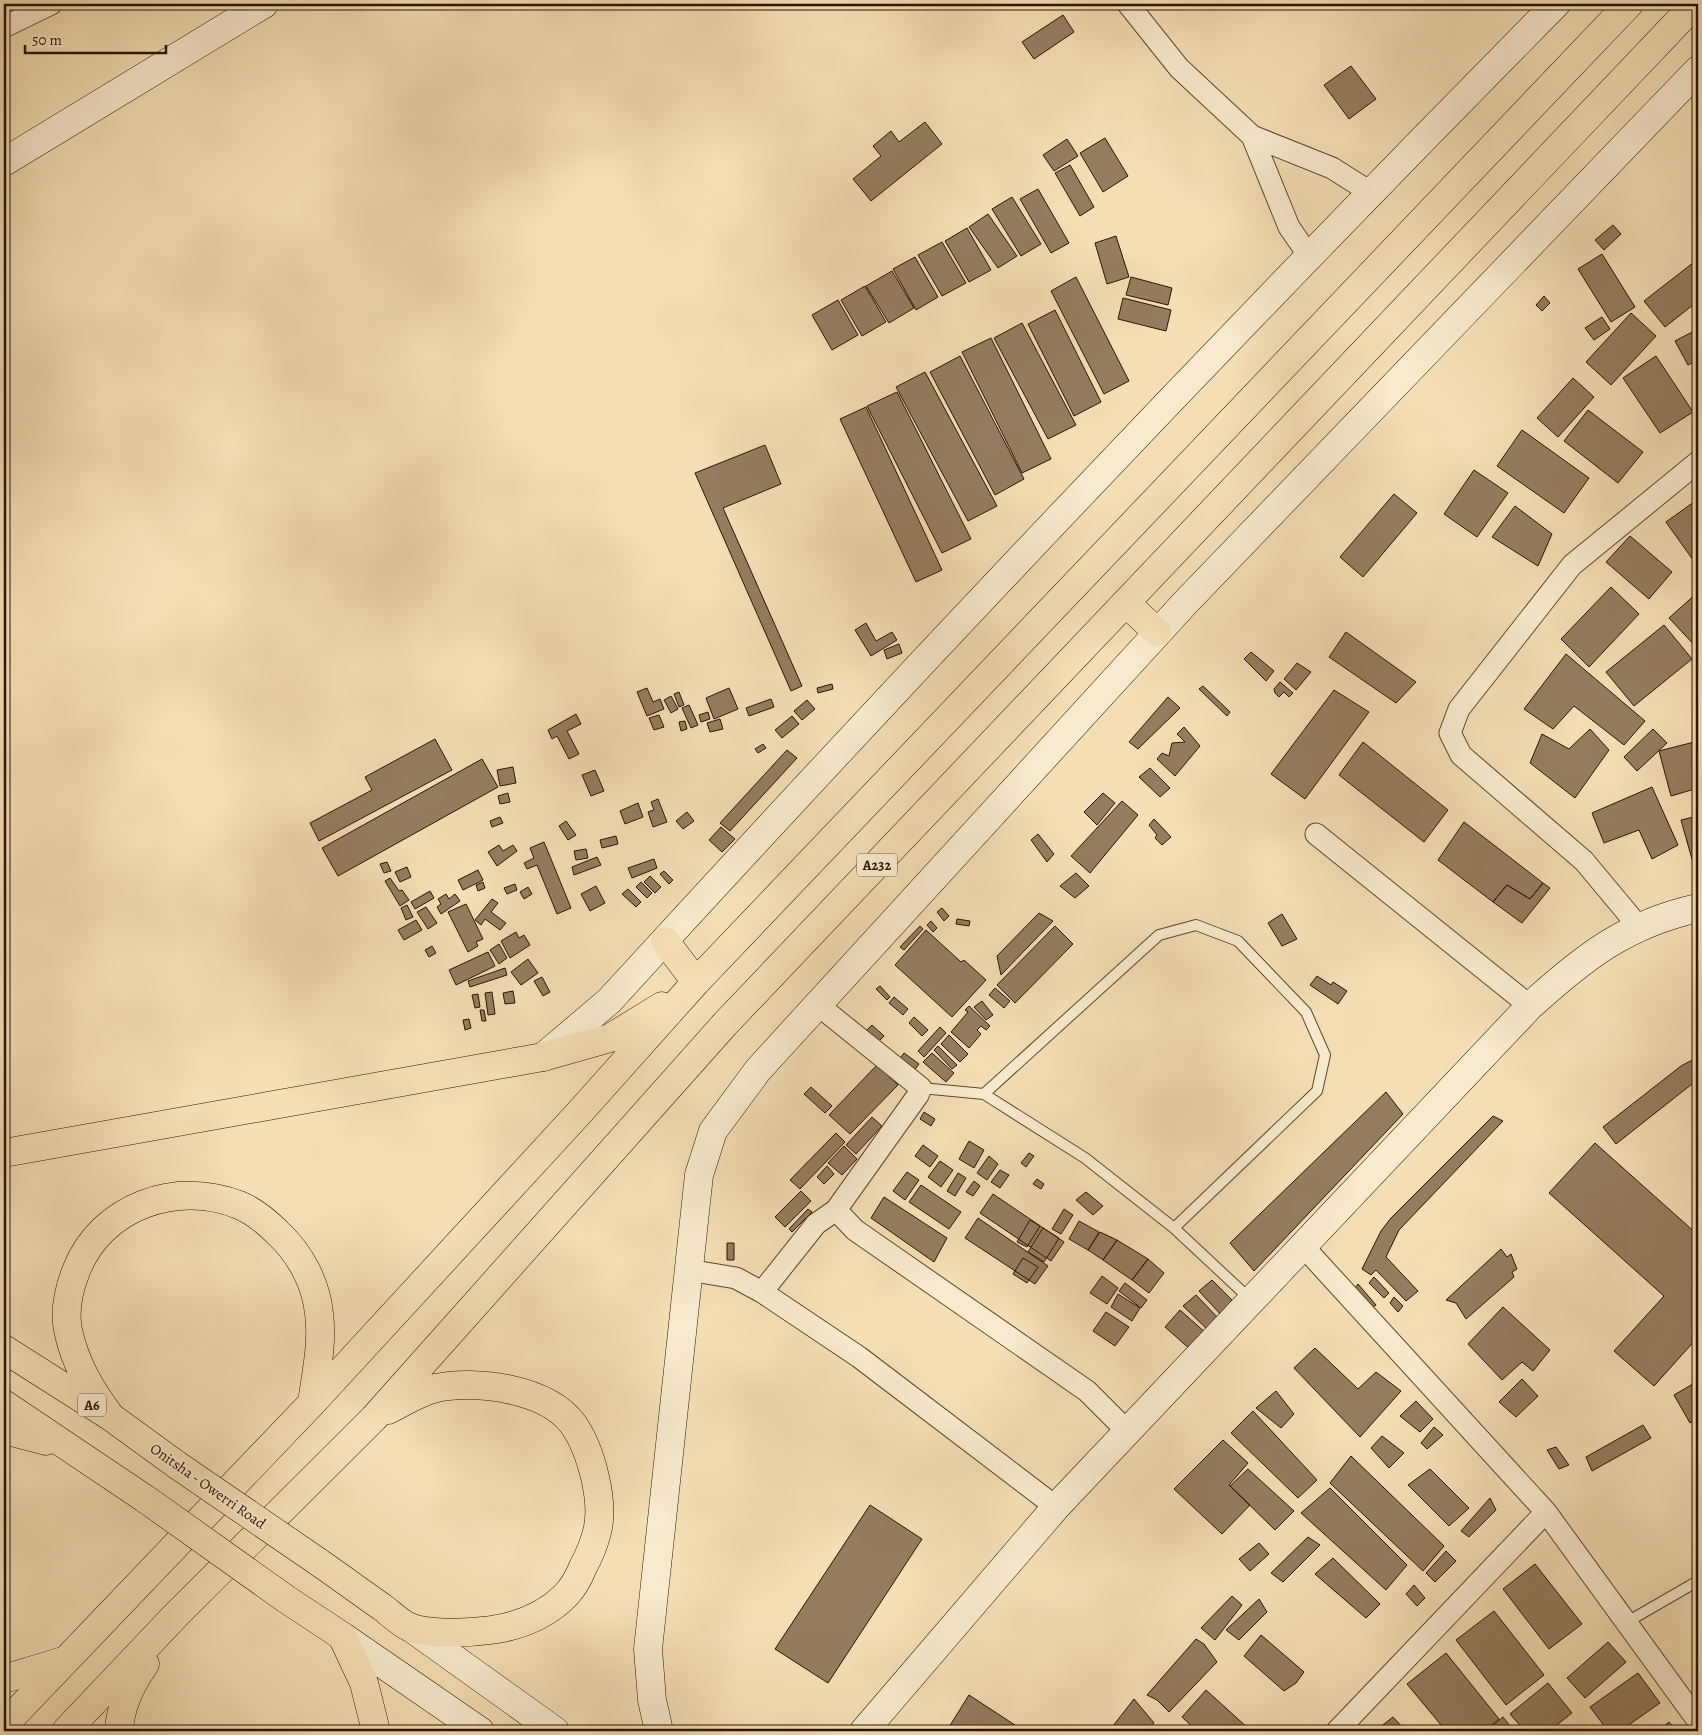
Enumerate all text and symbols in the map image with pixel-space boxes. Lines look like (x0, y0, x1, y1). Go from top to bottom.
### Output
scale bar (25, 22, 166, 54)
text: 50 m (32, 30, 62, 50)
road number: A232 (857, 854, 897, 876)
road number: A6 (78, 1394, 106, 1416)
street label: Onitsha - Owerri Road (146, 1438, 271, 1534)

